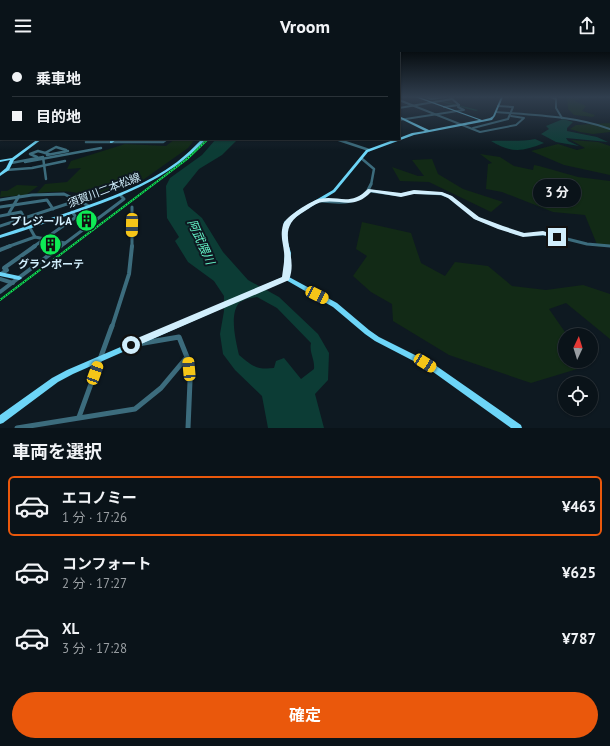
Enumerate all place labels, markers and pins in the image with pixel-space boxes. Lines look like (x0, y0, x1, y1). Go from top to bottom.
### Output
building icon: プレジールA (74, 208, 100, 234)
place label: プレジールA (10, 214, 72, 228)
building icon: グランポーテ (38, 231, 64, 257)
place label: グランポーテ (18, 257, 84, 271)

